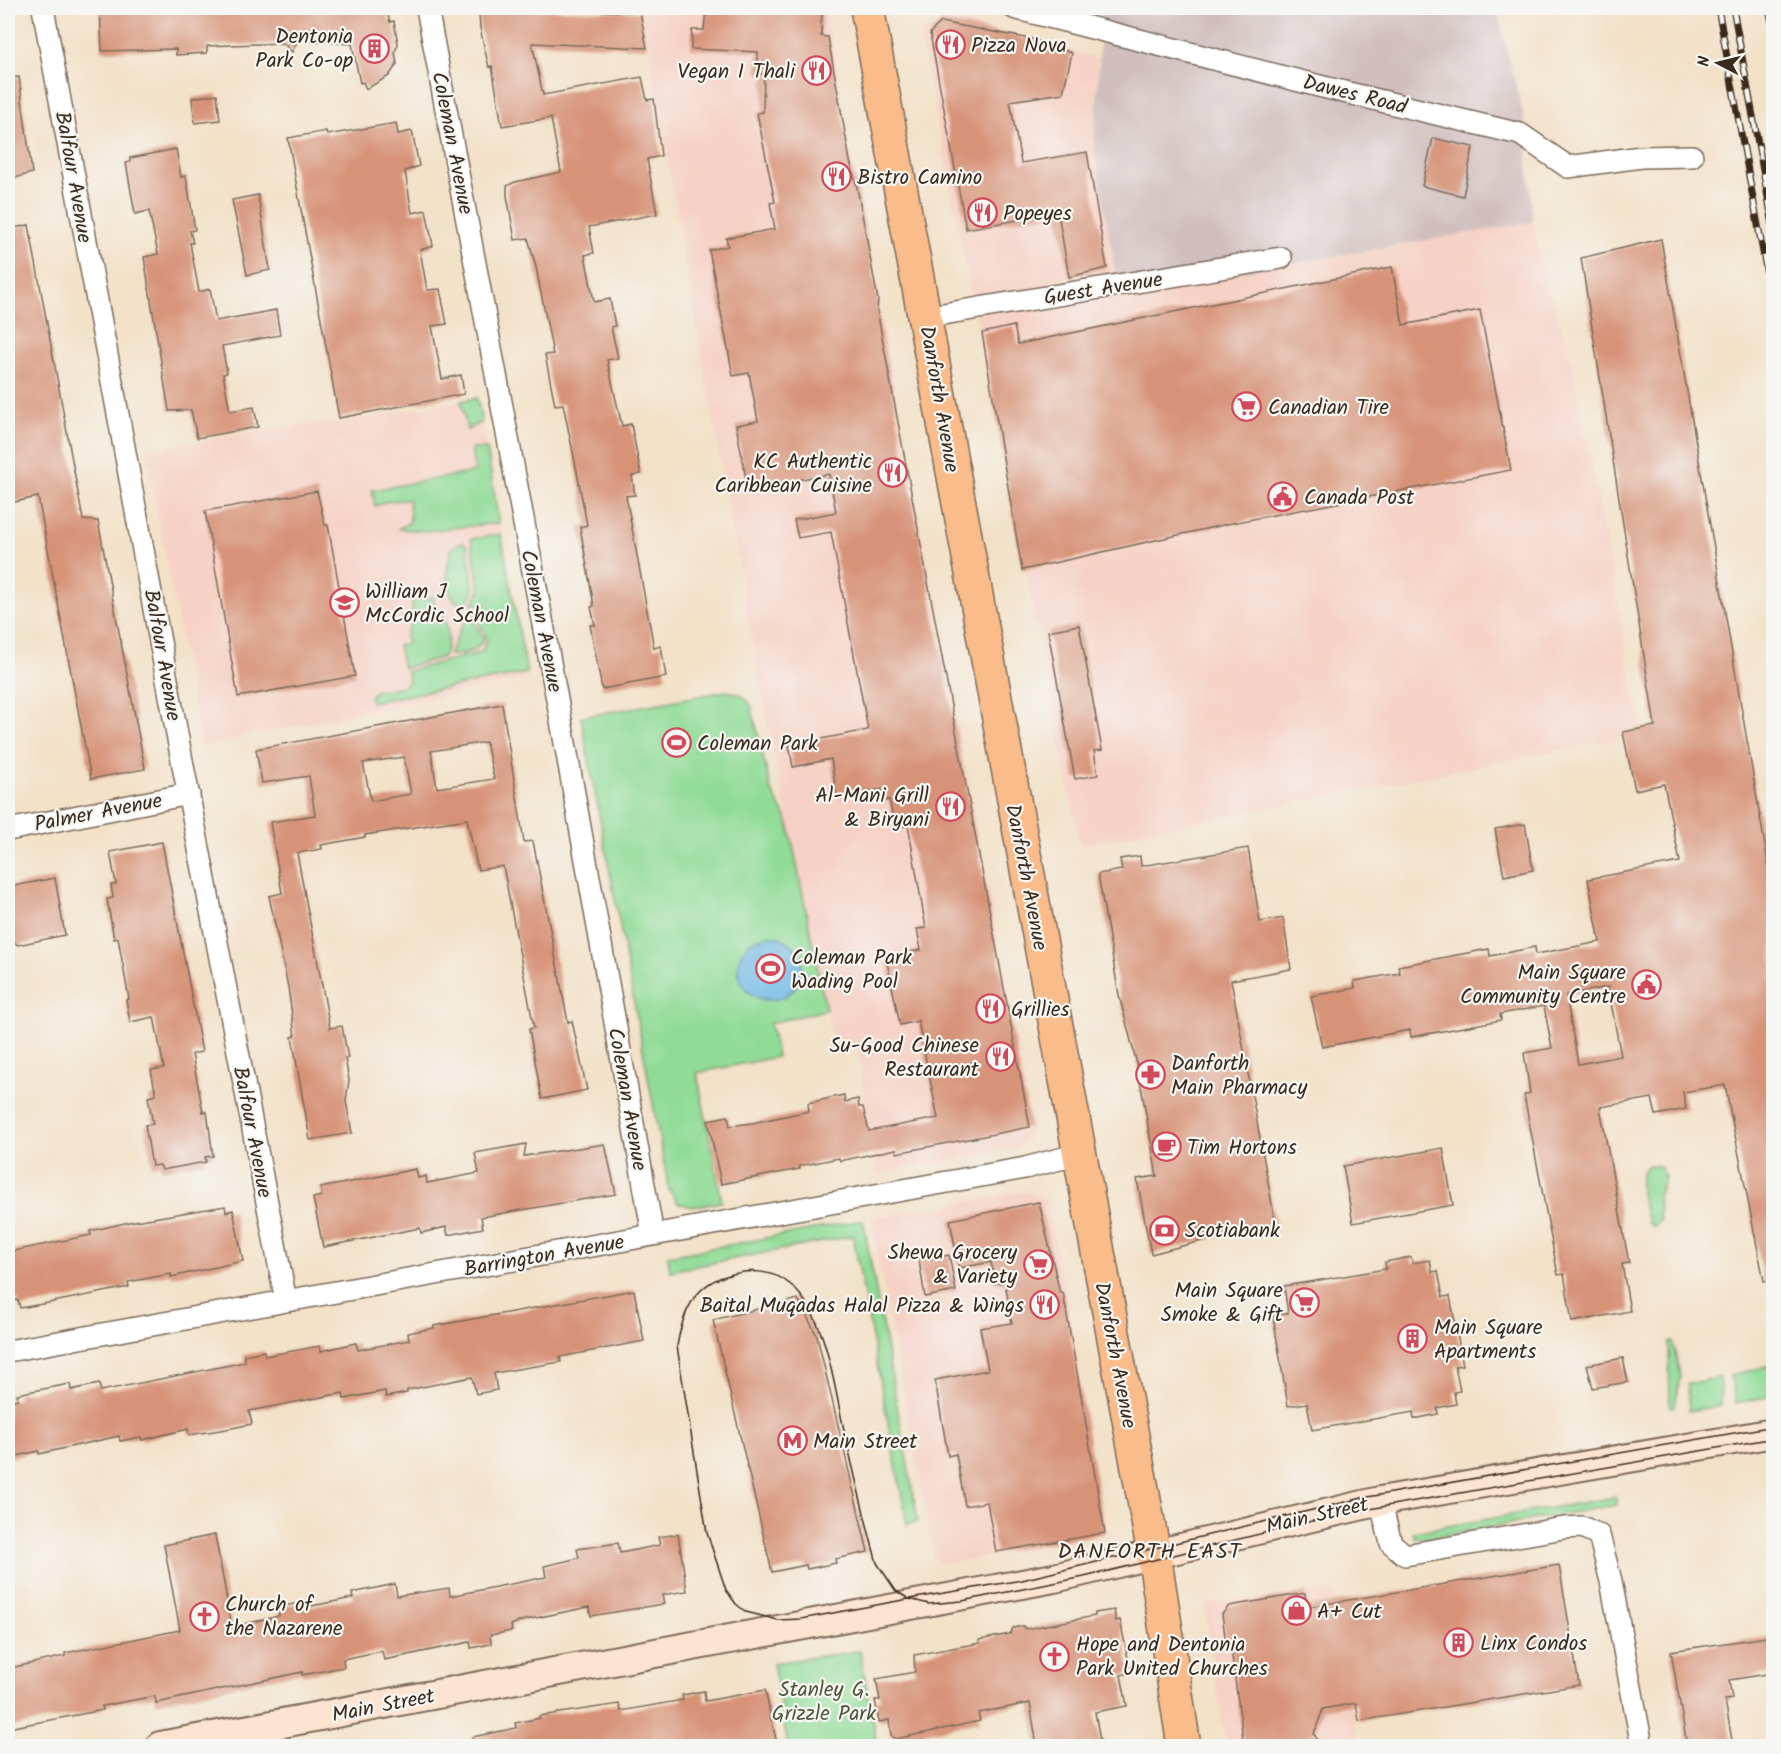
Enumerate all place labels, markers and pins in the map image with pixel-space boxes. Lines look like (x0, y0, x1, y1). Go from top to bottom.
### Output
place label: Dentonia Park Co-op (255, 21, 353, 78)
restaurant icon: Pizza Nova (934, 29, 966, 61)
place label: Pizza Nova (971, 30, 1067, 63)
building icon: Dentonia Park Co-op (358, 32, 390, 64)
restaurant icon: Vegan I Thali (800, 55, 832, 87)
place label: Vegan I Thali (678, 56, 796, 89)
restaurant icon: Bistro Camino (820, 161, 852, 193)
place label: Bistro Camino (857, 162, 982, 195)
restaurant icon: Popeyes (966, 197, 998, 229)
place label: Popeyes (1003, 198, 1072, 231)
supermarket icon: Canadian Tire (1231, 391, 1263, 423)
place label: Canadian Tire (1268, 392, 1390, 425)
place label: KC Authentic Caribbean Cuisine (714, 446, 873, 503)
restaurant icon: KC Authentic Caribbean Cuisine (877, 457, 909, 489)
public building icon: Canada Post (1267, 481, 1299, 513)
place label: Canada Post (1304, 482, 1415, 515)
place label: William J McCordic School (365, 576, 509, 633)
school or university icon: William J McCordic School (328, 587, 360, 619)
sports icon: Coleman Park (660, 727, 692, 759)
place label: Coleman Park (697, 728, 818, 761)
place label: Al-Mani Grill & Biryani (815, 780, 930, 837)
restaurant icon: Al-Mani Grill & Biryani (934, 791, 966, 823)
place label: Coleman Park Wading Pool (791, 942, 912, 999)
sports icon: Coleman Park Wading Pool (754, 953, 786, 985)
place label: Main Square Community Centre (1460, 957, 1627, 1014)
public building icon: Main Square Community Centre (1631, 968, 1663, 1000)
restaurant icon: Grillies (974, 993, 1006, 1025)
place label: Grillies (1011, 994, 1070, 1027)
place label: Su-Good Chinese Restaurant (829, 1030, 980, 1087)
restaurant icon: Su-Good Chinese Restaurant (984, 1041, 1016, 1073)
place label: Danforth Main Pharmacy (1171, 1048, 1307, 1105)
pharmacy icon: Danforth Main Pharmacy (1134, 1059, 1166, 1091)
cafe icon: Tim Hortons (1150, 1131, 1182, 1163)
place label: Tim Hortons (1187, 1132, 1297, 1165)
bank icon: Scotiabank (1148, 1214, 1180, 1246)
place label: Scotiabank (1185, 1215, 1280, 1248)
place label: Shewa Grocery & Variety (888, 1237, 1017, 1294)
supermarket icon: Shewa Grocery & Variety (1022, 1248, 1054, 1280)
place label: Main Square Smoke & Gift (1161, 1275, 1284, 1332)
supermarket icon: Main Square Smoke & Gift (1288, 1286, 1320, 1318)
restaurant icon: Baital Muqadas Halal Pizza & Wings (1029, 1289, 1061, 1321)
place label: Baital Muqadas Halal Pizza & Wings (700, 1290, 1024, 1323)
place label: Main Square Apartments (1434, 1312, 1543, 1369)
building icon: Main Square Apartments (1397, 1323, 1429, 1355)
metro station icon: Main Street (776, 1425, 808, 1457)
place label: Main Street (813, 1426, 918, 1459)
place label: Church of the Nazarene (225, 1589, 343, 1646)
shop icon: A+ Cut (1280, 1595, 1312, 1627)
place label: A+ Cut (1317, 1596, 1382, 1629)
church icon: Church of the Nazarene (188, 1600, 220, 1632)
building icon: Linx Condos (1443, 1627, 1475, 1659)
place label: Linx Condos (1480, 1628, 1587, 1661)
place label: Hope and Dentonia Park United Churches (1076, 1629, 1268, 1686)
church icon: Hope and Dentonia Park United Churches (1039, 1640, 1071, 1672)

